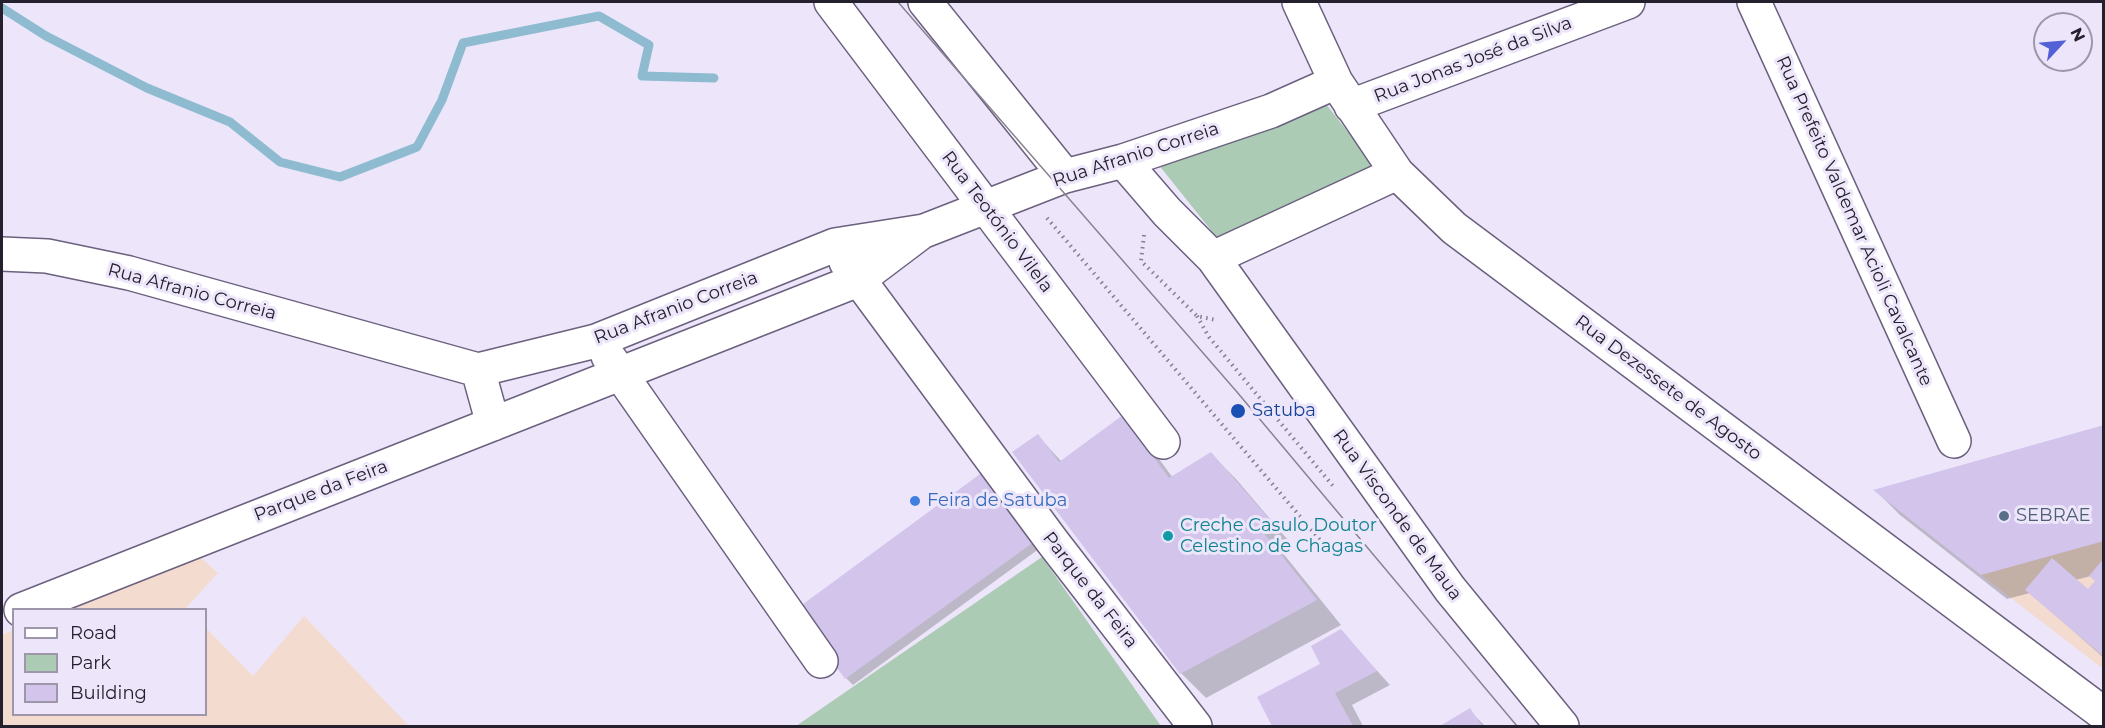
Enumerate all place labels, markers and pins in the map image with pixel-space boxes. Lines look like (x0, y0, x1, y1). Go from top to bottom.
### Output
place label: Satuba (1252, 400, 1316, 422)
marker: Satuba (1229, 402, 1247, 420)
place label: Feira de Satuba (927, 490, 1067, 512)
marker: Feira de Satuba (908, 494, 922, 508)
place label: SEBRAE (2016, 505, 2091, 527)
marker: SEBRAE (1997, 509, 2011, 523)
place label: Creche Casulo Doutor Celestino de Chagas (1180, 515, 1377, 558)
marker: Creche Casulo Doutor Celestino de Chagas (1161, 529, 1175, 543)

